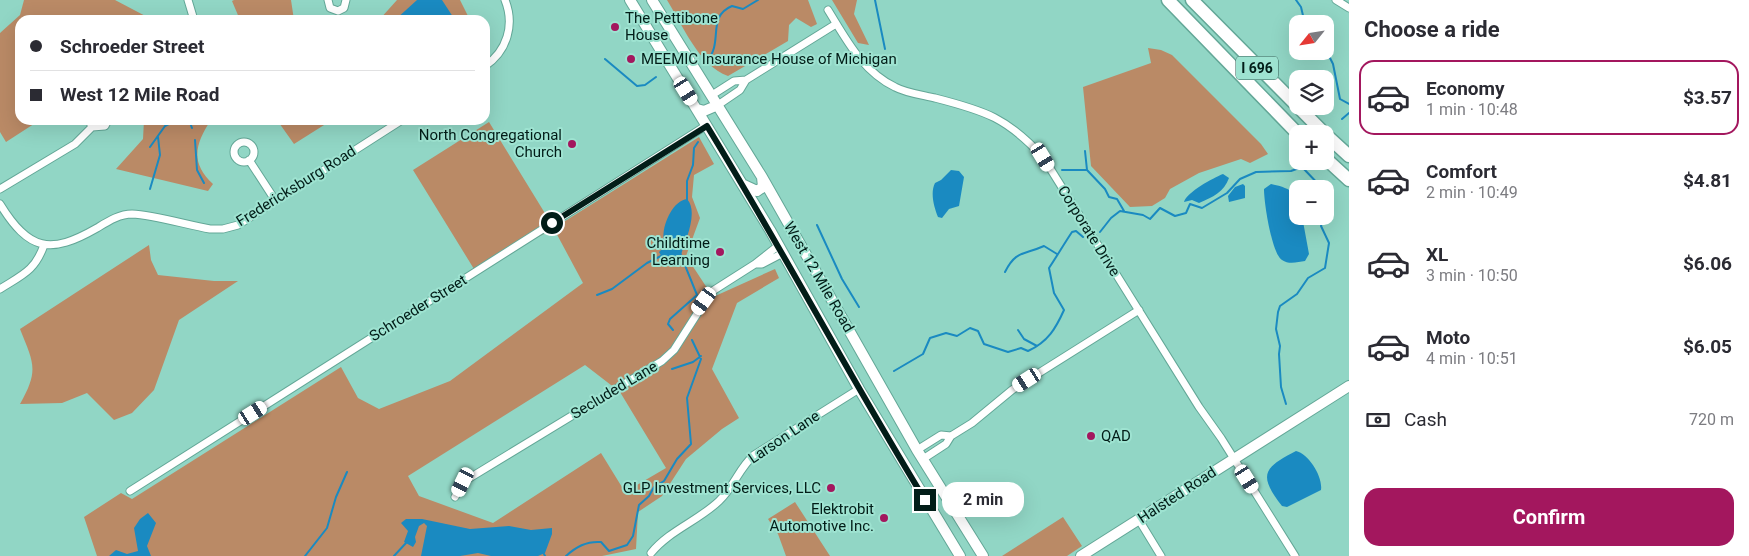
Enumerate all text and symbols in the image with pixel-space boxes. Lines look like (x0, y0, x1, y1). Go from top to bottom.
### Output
place label: The Pettibone House (625, 9, 718, 44)
north arrow (1289, 15, 1334, 60)
map controls (1289, 15, 1334, 225)
text: Choose a ride (1364, 17, 1500, 42)
marker: The Pettibone House (609, 21, 621, 33)
text: Schroeder Street (60, 35, 204, 58)
place label: MEEMIC Insurance House of Michigan (641, 50, 897, 68)
marker: MEEMIC Insurance House of Michigan (625, 53, 637, 65)
road number: I 696 (1236, 56, 1278, 80)
button: layers (1289, 70, 1334, 115)
car (671, 74, 700, 108)
icon: car (1366, 75, 1411, 120)
text: Economy (1426, 77, 1505, 100)
text: West 12 Mile Road (60, 83, 219, 106)
text: $3.57 (1683, 86, 1732, 109)
text: 1 min · 10:48 (1426, 100, 1518, 119)
button: + (1289, 125, 1334, 170)
place label: North Congregational Church (419, 126, 562, 161)
marker: North Congregational Church (566, 138, 578, 150)
car (1028, 140, 1057, 174)
street label: Fredericksburg Road (233, 142, 359, 230)
icon: car (1366, 158, 1411, 203)
text: Comfort (1426, 160, 1497, 183)
text: $4.81 (1683, 169, 1732, 192)
button: − (1289, 180, 1334, 225)
street label: Corporate Drive (1054, 182, 1124, 280)
text: 2 min · 10:49 (1426, 183, 1518, 202)
route start (541, 212, 563, 234)
street label: West 12 Mile Road (780, 219, 858, 335)
place label: Childtime Learning (647, 234, 710, 269)
icon: car (1366, 241, 1411, 286)
text: XL (1426, 243, 1448, 266)
marker: Childtime Learning (714, 246, 726, 258)
text: $6.06 (1683, 252, 1732, 275)
text: 3 min · 10:50 (1426, 266, 1518, 285)
street label: Schroeder Street (366, 271, 470, 345)
car (689, 284, 718, 318)
icon: car (1366, 324, 1411, 369)
text: Moto (1426, 326, 1470, 349)
text: $6.05 (1683, 335, 1732, 358)
text: 4 min · 10:51 (1426, 349, 1518, 368)
street label: Secluded Lane (567, 357, 661, 423)
car (1010, 366, 1043, 394)
car (236, 399, 269, 427)
icon: cash (1364, 406, 1392, 434)
street label: Larson Lane (745, 407, 823, 467)
text: Cash (1404, 408, 1447, 431)
text: 720 m (1689, 410, 1734, 429)
place label: QAD (1101, 427, 1131, 445)
marker: QAD (1085, 430, 1097, 442)
car (1232, 462, 1261, 496)
street label: Halsted Road (1134, 463, 1220, 527)
car (449, 465, 476, 499)
place label: GLP Investment Services, LLC (623, 479, 821, 497)
marker: GLP Investment Services, LLC (825, 482, 837, 494)
callout: 2 min (942, 482, 1025, 518)
button: Confirm (1364, 488, 1734, 546)
route end (914, 489, 936, 511)
text: 2 min (963, 490, 1003, 509)
place label: Elektrobit Automotive Inc. (769, 500, 874, 535)
marker: Elektrobit Automotive Inc. (878, 512, 890, 524)

